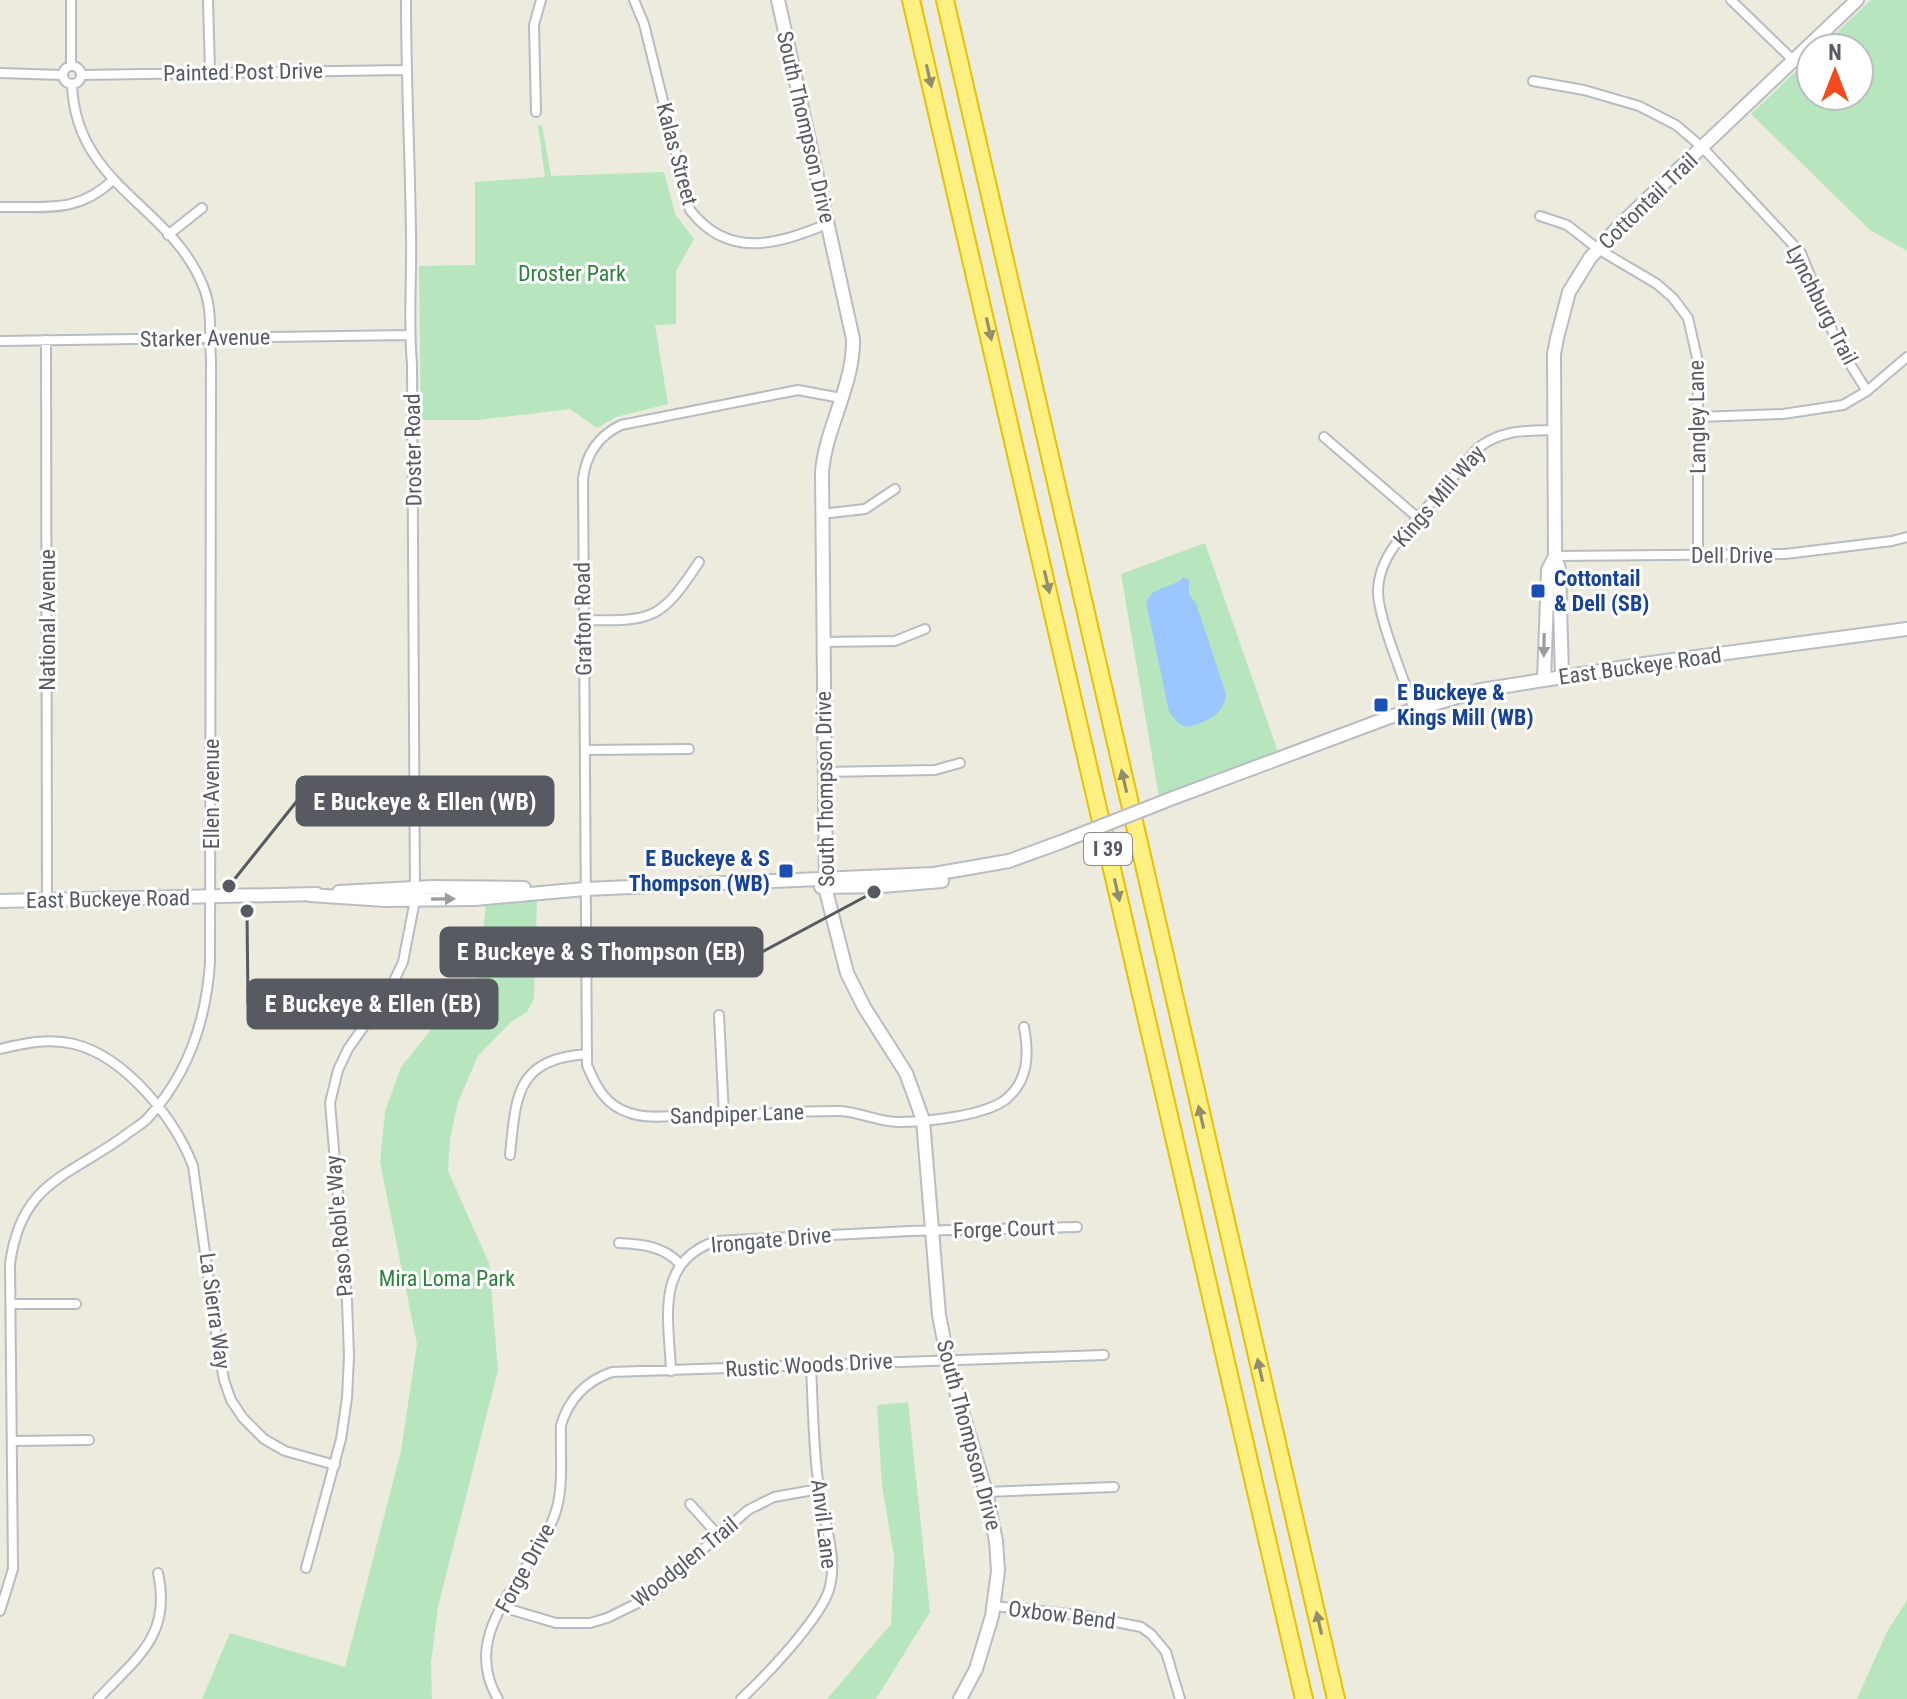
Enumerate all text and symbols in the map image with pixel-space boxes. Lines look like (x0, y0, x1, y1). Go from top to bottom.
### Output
street label: South Thompson Drive (772, 29, 840, 225)
north arrow (1795, 32, 1875, 112)
text: N (1828, 40, 1842, 65)
street label: Painted Post Drive (163, 58, 323, 86)
one-way arrow (923, 64, 936, 89)
street label: Kalas Street (651, 100, 703, 208)
street label: Cottontail Trail (1594, 148, 1702, 254)
street label: Lynchburg Trail (1781, 241, 1863, 369)
park label: Droster Park (518, 261, 626, 286)
one-way arrow (983, 317, 996, 342)
street label: Starker Avenue (140, 324, 270, 352)
street label: Langley Lane (1684, 360, 1710, 474)
street label: Droster Road (400, 393, 426, 507)
street label: Kings Mill Way (1388, 440, 1490, 552)
street label: Dell Drive (1691, 543, 1773, 568)
street label: National Avenue (35, 549, 60, 691)
street label: Grafton Road (570, 562, 596, 676)
place label: Cottontail & Dell (SB) (1554, 566, 1649, 616)
one-way arrow (1041, 570, 1054, 595)
marker: Cottontail & Dell (SB) (1529, 582, 1547, 600)
one-way arrow (1538, 633, 1551, 658)
street label: East Buckeye Road (1557, 642, 1723, 690)
place label: E Buckeye & Kings Mill (WB) (1397, 680, 1534, 730)
street label: South Thompson Drive (811, 691, 839, 887)
marker: E Buckeye & Kings Mill (WB) (1372, 696, 1390, 714)
street label: Ellen Avenue (199, 739, 224, 849)
one-way arrow (1117, 769, 1130, 794)
callout: E Buckeye & Ellen (WB) (297, 777, 553, 825)
text: E Buckeye & Ellen (WB) (313, 788, 537, 816)
road number: I 39 (1084, 833, 1132, 865)
place label: E Buckeye & S Thompson (WB) (629, 846, 770, 896)
marker: E Buckeye & S Thompson (WB) (777, 862, 795, 880)
one-way arrow (1111, 878, 1124, 903)
street label: East Buckeye Road (26, 885, 190, 913)
one-way arrow (431, 893, 456, 906)
callout: E Buckeye & S Thompson (EB) (441, 928, 762, 976)
text: E Buckeye & S Thompson (EB) (457, 938, 745, 966)
callout: E Buckeye & Ellen (EB) (248, 980, 497, 1028)
text: E Buckeye & Ellen (EB) (265, 990, 481, 1018)
street label: Sandpiper Lane (669, 1099, 805, 1129)
one-way arrow (1194, 1104, 1207, 1129)
street label: Paso Robl'e Way (320, 1154, 358, 1298)
street label: Forge Court (953, 1215, 1055, 1243)
street label: Irongate Drive (710, 1222, 832, 1258)
street label: La Sierra Way (194, 1251, 236, 1371)
park label: Mira Loma Park (379, 1266, 515, 1291)
street label: South Thompson Drive (932, 1337, 1006, 1533)
street label: Rustic Woods Drive (725, 1348, 893, 1382)
one-way arrow (1253, 1357, 1265, 1382)
street label: Anvil Lane (806, 1478, 842, 1570)
street label: Woodglen Trail (627, 1512, 743, 1612)
street label: Forge Drive (490, 1519, 560, 1617)
street label: Oxbow Bend (1007, 1596, 1117, 1634)
one-way arrow (1312, 1610, 1325, 1635)

